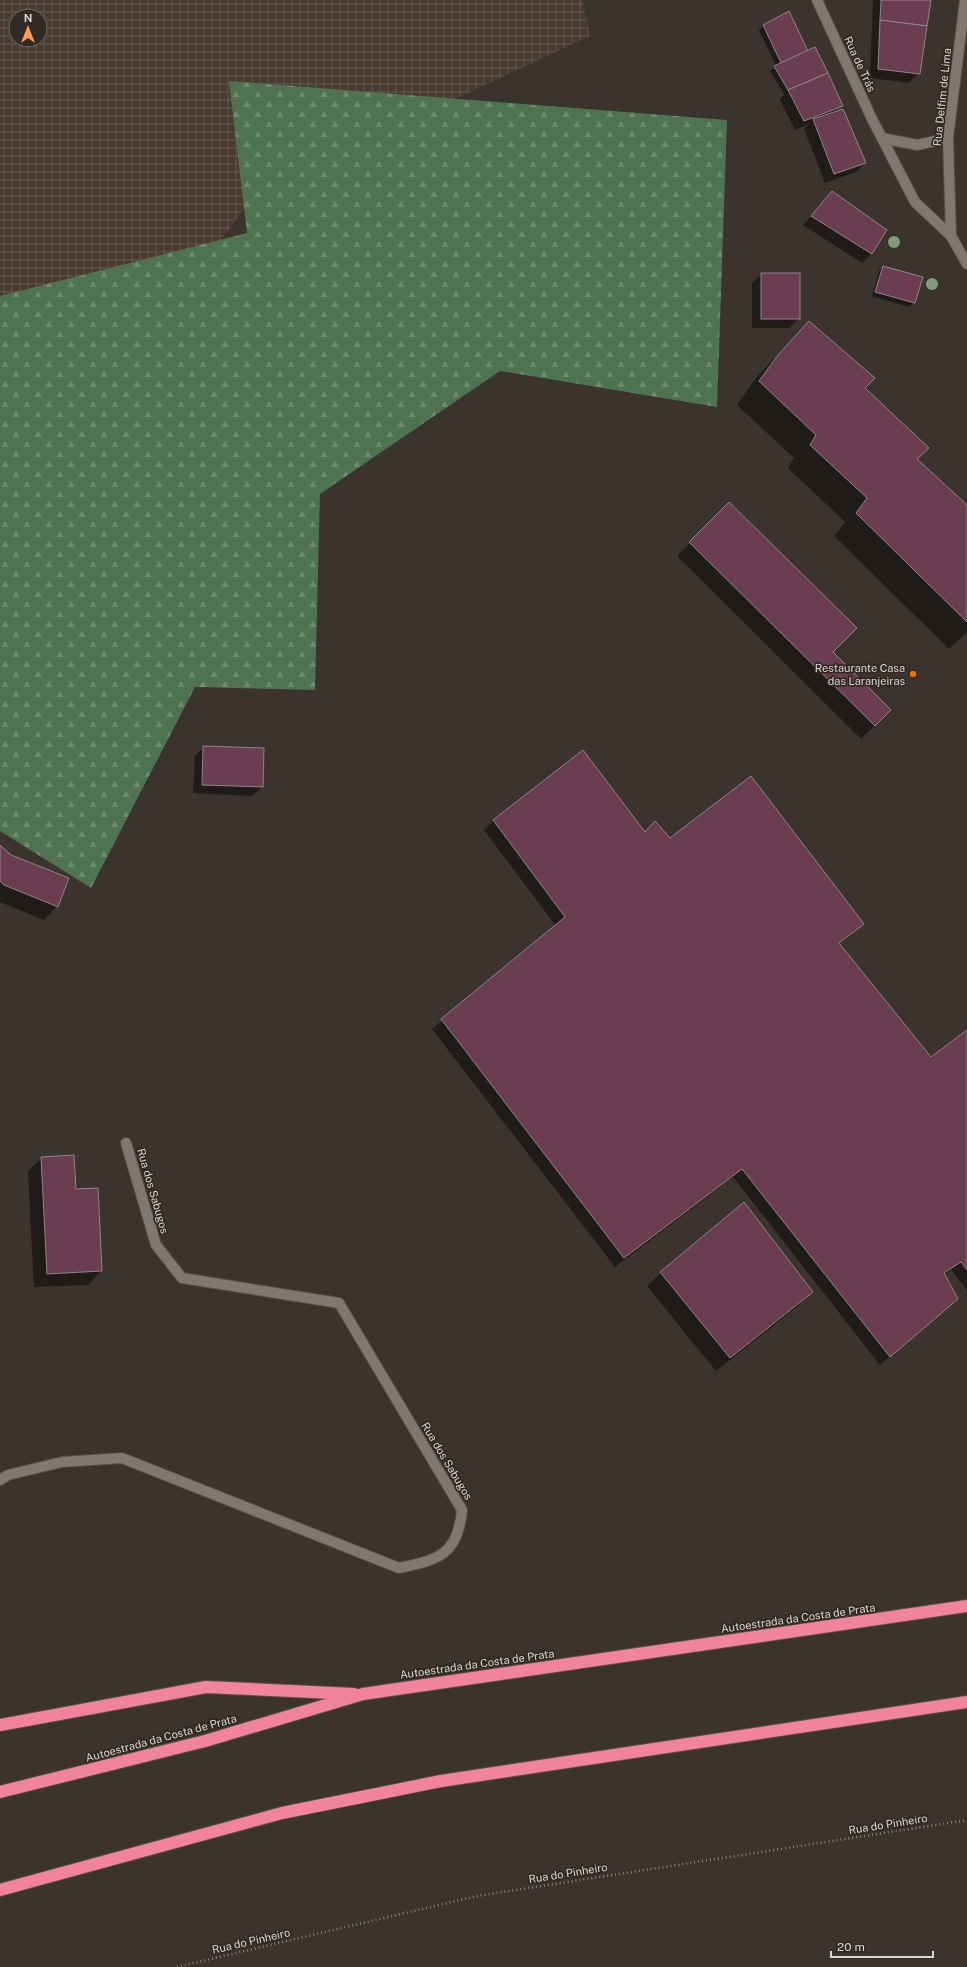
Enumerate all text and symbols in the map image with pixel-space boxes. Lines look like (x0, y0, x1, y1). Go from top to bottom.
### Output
north arrow (8, 8, 48, 48)
text: N (24, 12, 32, 24)
street label: Rua de Trás (842, 34, 878, 94)
street label: Rua Delfim de Lima (931, 47, 953, 147)
place label: Restaurante Casa das Laranjeiras (815, 662, 905, 687)
marker: Restaurante Casa das Laranjeiras (908, 669, 918, 679)
street label: Rua dos Sabugos (135, 1147, 171, 1235)
street label: Rua dos Sabugos (419, 1420, 475, 1502)
street label: Autoestrada da Costa de Prata (720, 1601, 876, 1635)
street label: Autoestrada da Costa de Prata (399, 1647, 555, 1681)
street label: Autoestrada da Costa de Prata (84, 1712, 238, 1764)
street label: Rua do Pinheiro (848, 1812, 928, 1836)
street label: Rua do Pinheiro (528, 1861, 608, 1885)
street label: Rua do Pinheiro (211, 1926, 291, 1956)
scale bar (831, 1933, 933, 1959)
text: 20 m (837, 1940, 865, 1954)

